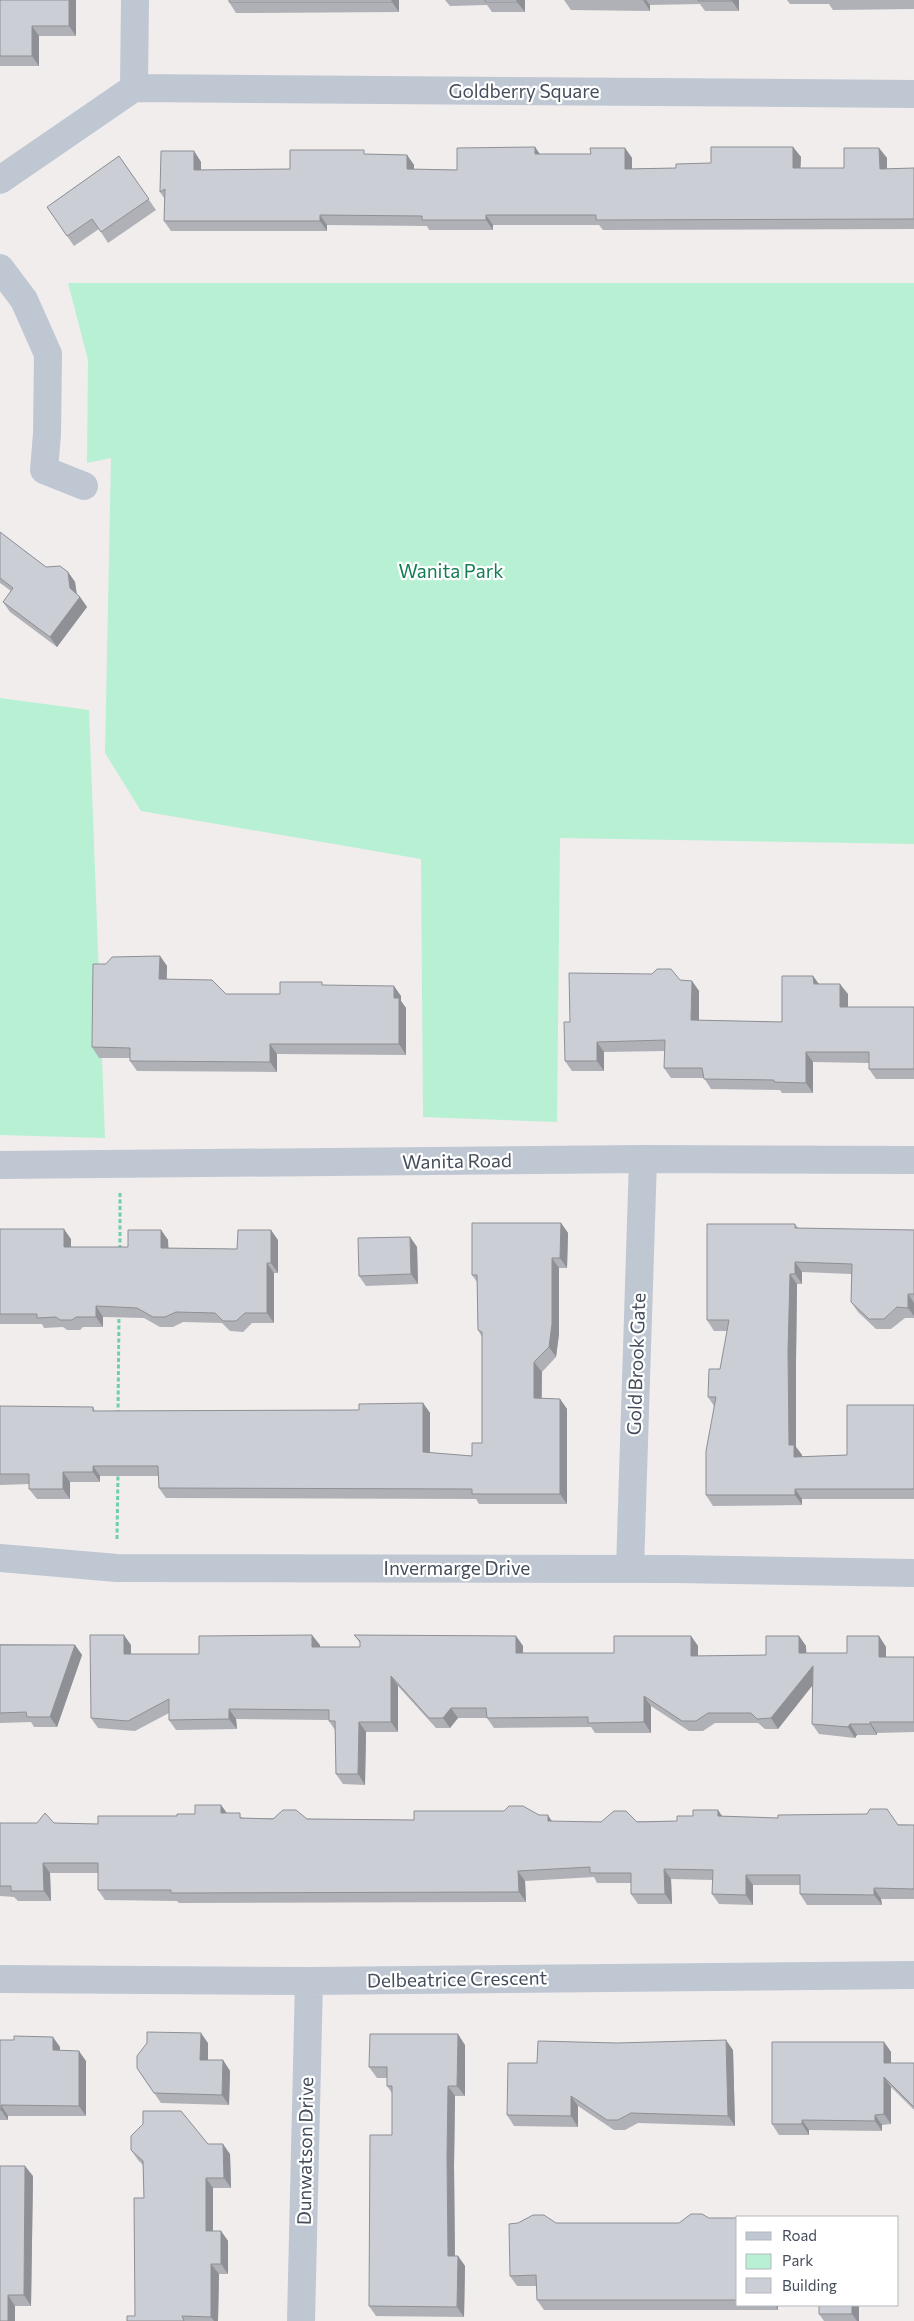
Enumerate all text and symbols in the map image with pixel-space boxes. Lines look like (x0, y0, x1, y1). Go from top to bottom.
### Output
street label: Goldberry Square (448, 79, 600, 102)
park label: Wanita Park (398, 559, 504, 582)
street label: Wanita Road (402, 1148, 512, 1173)
street label: Gold Brook Gate (622, 1292, 649, 1436)
street label: Invermarge Drive (384, 1556, 530, 1579)
street label: Delbeatrice Crescent (367, 1965, 548, 1992)
street label: Dunwatson Drive (292, 2077, 317, 2225)
legend (736, 2216, 899, 2306)
text: Road (782, 2226, 817, 2244)
text: Park (782, 2251, 813, 2269)
text: Building (782, 2276, 837, 2294)

